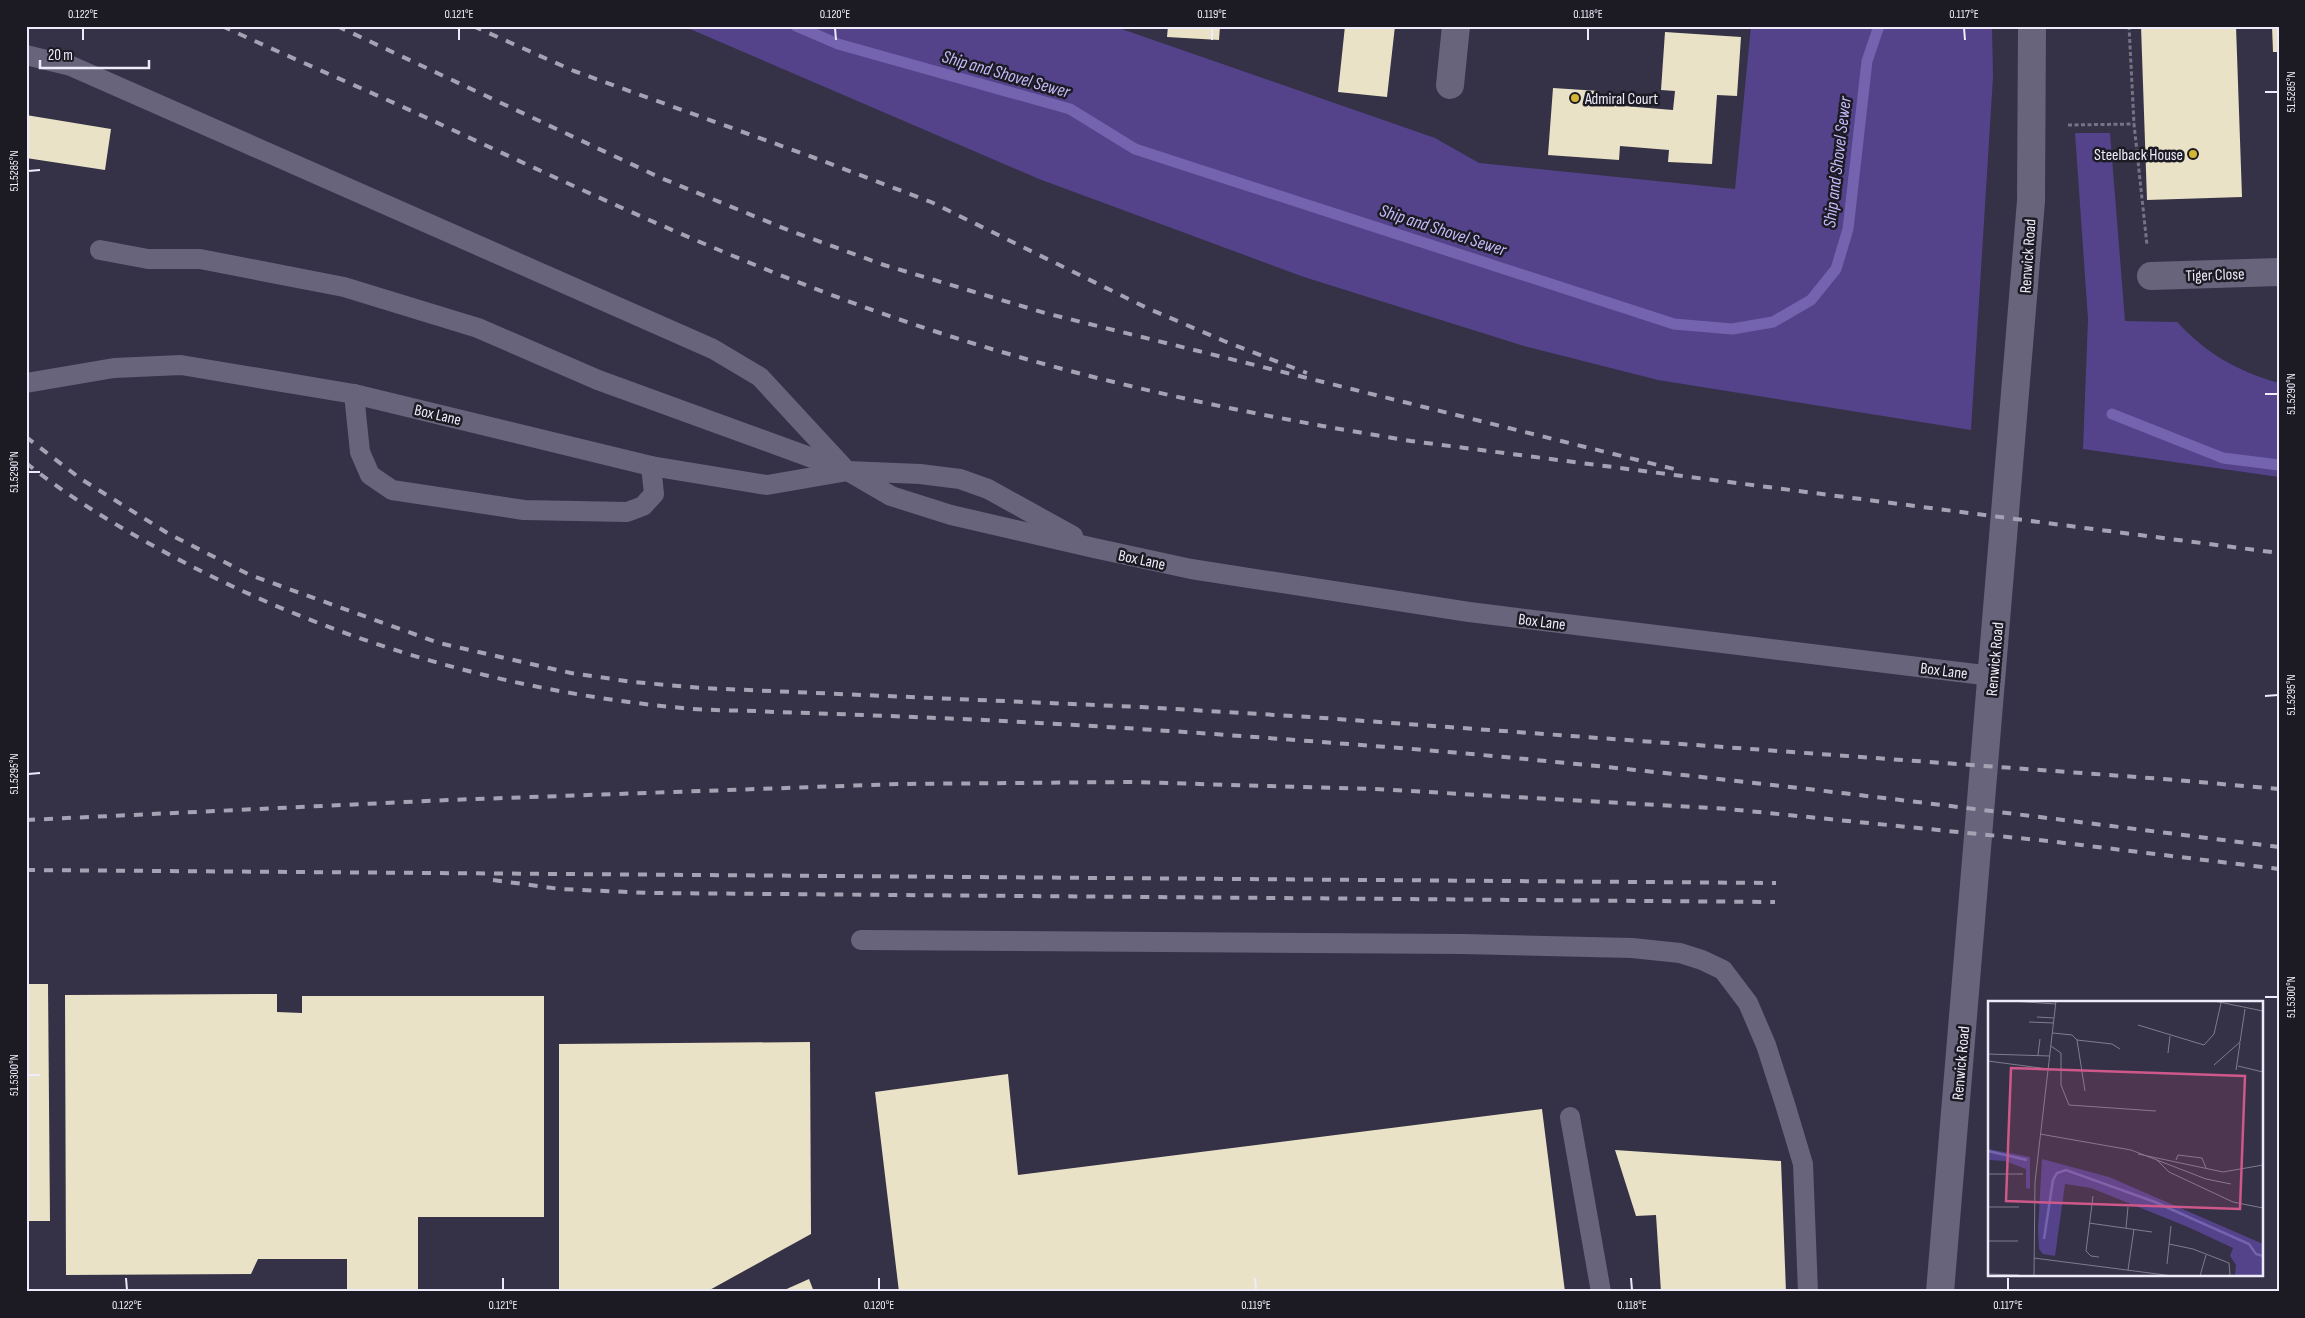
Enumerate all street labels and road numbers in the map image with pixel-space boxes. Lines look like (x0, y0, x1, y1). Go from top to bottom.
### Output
street label: Renwick Road (2016, 218, 2041, 294)
street label: Tiger Close (2185, 265, 2245, 286)
street label: Box Lane (412, 401, 463, 430)
street label: Box Lane (1116, 546, 1167, 575)
street label: Box Lane (1517, 610, 1567, 635)
street label: Renwick Road (1983, 621, 2008, 697)
street label: Box Lane (1919, 659, 1969, 684)
street label: Renwick Road (1949, 1025, 1974, 1101)

